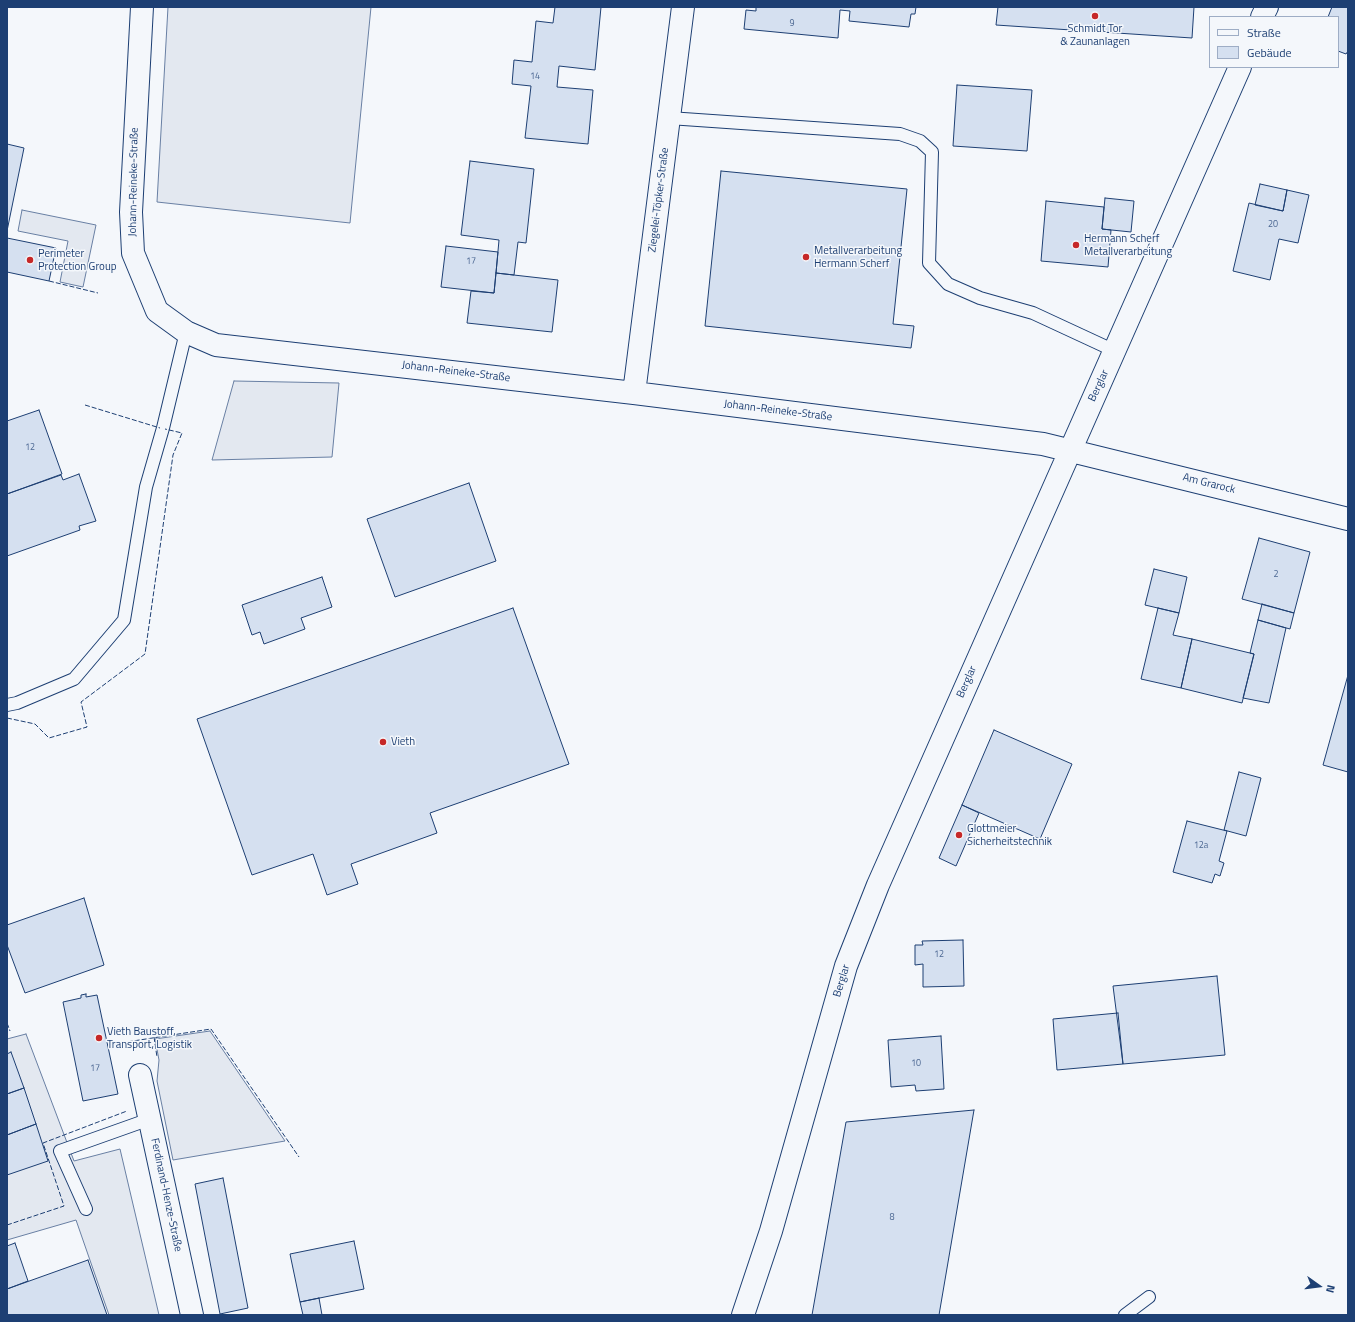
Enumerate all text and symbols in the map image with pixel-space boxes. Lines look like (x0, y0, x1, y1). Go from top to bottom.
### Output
marker: Schmidt Tor & Zaunanlagen (1090, 11, 1100, 21)
legend (1209, 16, 1339, 68)
house number: 9 (789, 19, 795, 29)
place label: Schmidt Tor & Zaunanlagen (1060, 22, 1130, 48)
text: Straße (1247, 23, 1281, 42)
text: Gebäude (1247, 43, 1292, 62)
house number: 14 (530, 72, 540, 82)
street label: Johann-Reineke-Straße (126, 127, 142, 237)
street label: Ziegelei-Töpker-Straße (646, 147, 672, 253)
house number: 20 (1268, 220, 1278, 230)
place label: Hermann Scherf Metallverarbeitung (1084, 232, 1172, 258)
marker: Hermann Scherf Metallverarbeitung (1071, 240, 1081, 250)
place label: Metallverarbeitung Hermann Scherf (814, 244, 902, 270)
place label: Perimeter Protection Group (38, 247, 117, 273)
marker: Metallverarbeitung Hermann Scherf (801, 252, 811, 262)
marker: Perimeter Protection Group (25, 255, 35, 265)
house number: 17 (466, 257, 476, 267)
street label: Johann-Reineke-Straße (401, 359, 511, 385)
street label: Berglar (1086, 368, 1112, 404)
street label: Johann-Reineke-Straße (723, 398, 833, 424)
house number: 12 (25, 443, 35, 453)
street label: Am Grarock (1181, 471, 1237, 497)
house number: 2 (1273, 570, 1279, 580)
street label: Berglar (954, 664, 980, 700)
place label: Vieth (391, 735, 415, 749)
marker: Vieth (378, 737, 388, 747)
place label: Glottmeier Sicherheitstechnik (967, 822, 1052, 848)
marker: Glottmeier Sicherheitstechnik (954, 830, 964, 840)
house number: 12a (1194, 841, 1208, 851)
house number: 12 (934, 950, 944, 960)
street label: Berglar (831, 963, 853, 999)
place label: Vieth Baustoff, Transport, Logistik (107, 1025, 192, 1051)
marker: Vieth Baustoff, Transport, Logistik (94, 1033, 104, 1043)
house number: 10 (911, 1059, 921, 1069)
house number: 17 (90, 1064, 100, 1074)
street label: Ferdinand-Henze-Straße (148, 1137, 184, 1253)
house number: 8 (889, 1213, 895, 1223)
north arrow (1299, 1266, 1339, 1306)
text: N (1322, 1283, 1339, 1295)

